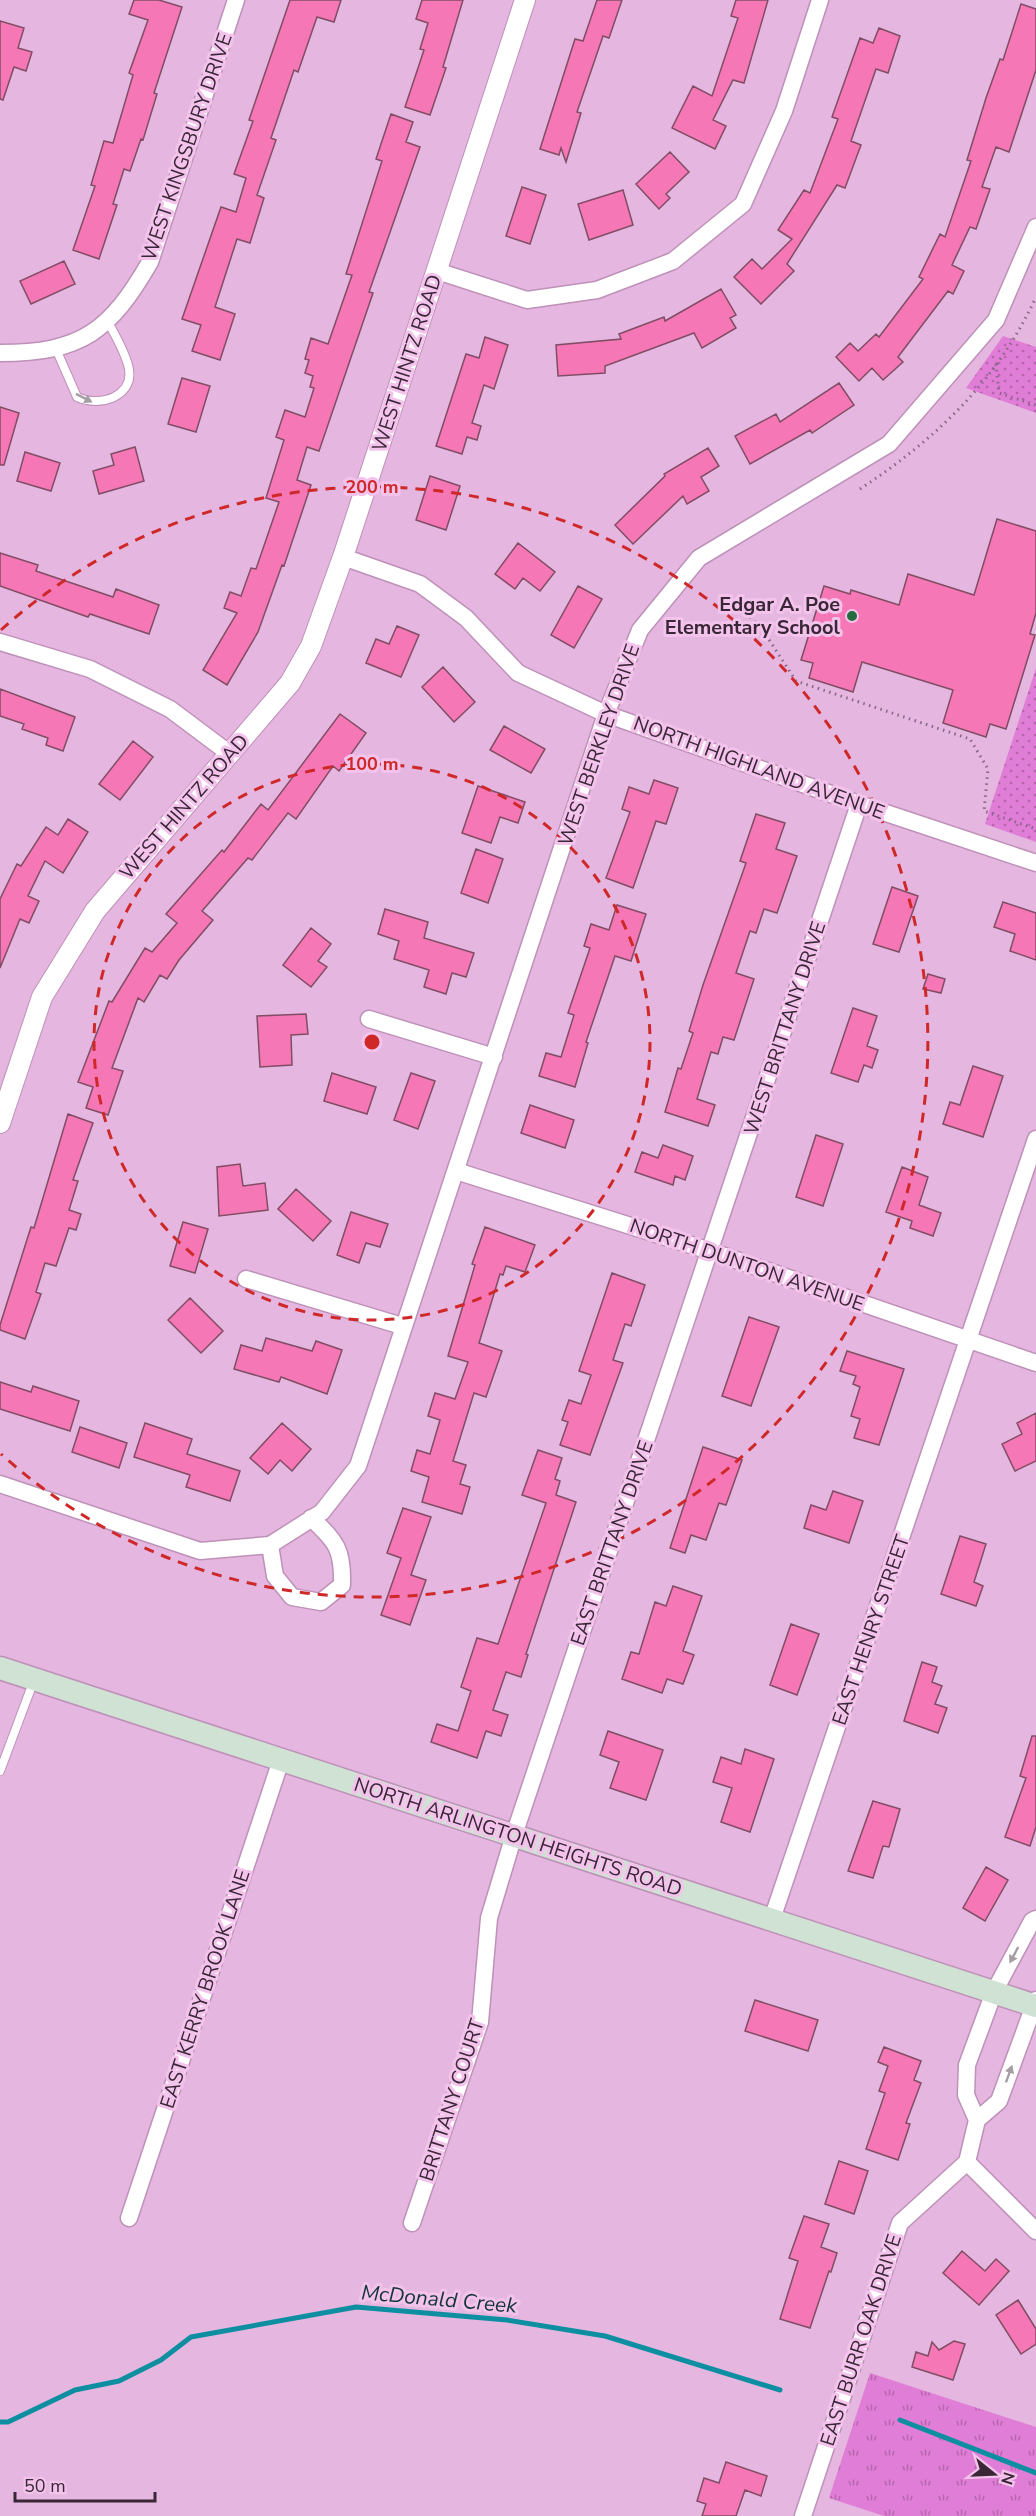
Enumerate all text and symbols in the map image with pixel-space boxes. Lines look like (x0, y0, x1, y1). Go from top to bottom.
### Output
street label: WEST KINGSBURY DRIVE (135, 30, 239, 264)
street label: WEST HINTZ ROAD (366, 271, 448, 455)
one-way arrow (75, 393, 92, 402)
text: 200 m (345, 475, 399, 499)
place label: Edgar A. Poe Elementary School (665, 591, 841, 641)
marker: Edgar A. Poe Elementary School (845, 609, 859, 623)
street label: WEST BERKLEY DRIVE (552, 640, 646, 850)
street label: NORTH HIGHLAND AVENUE (630, 710, 888, 826)
street label: WEST HINTZ ROAD (113, 729, 255, 885)
text: 100 m (345, 752, 399, 776)
street label: WEST BRITTANY DRIVE (738, 918, 832, 1138)
centre of rings (362, 1032, 382, 1052)
street label: NORTH DUNTON AVENUE (626, 1212, 868, 1318)
street label: EAST BRITTANY DRIVE (564, 1437, 660, 1649)
street label: EAST HENRY STREET (826, 1531, 916, 1729)
street label: NORTH ARLINGTON HEIGHTS ROAD (350, 1771, 686, 1903)
street label: EAST KERRY BROOK LANE (154, 1866, 256, 2112)
one-way arrow (1009, 1946, 1019, 1963)
street label: BRITTANY COURT (413, 2015, 491, 2185)
one-way arrow (1004, 2064, 1014, 2082)
street label: EAST BURR OAK DRIVE (814, 2231, 908, 2449)
water label: McDonald Creek (360, 2278, 518, 2320)
north arrow (964, 2444, 1024, 2504)
scale bar (15, 2465, 154, 2503)
text: N (995, 2469, 1020, 2487)
text: 50 m (24, 2474, 66, 2498)

